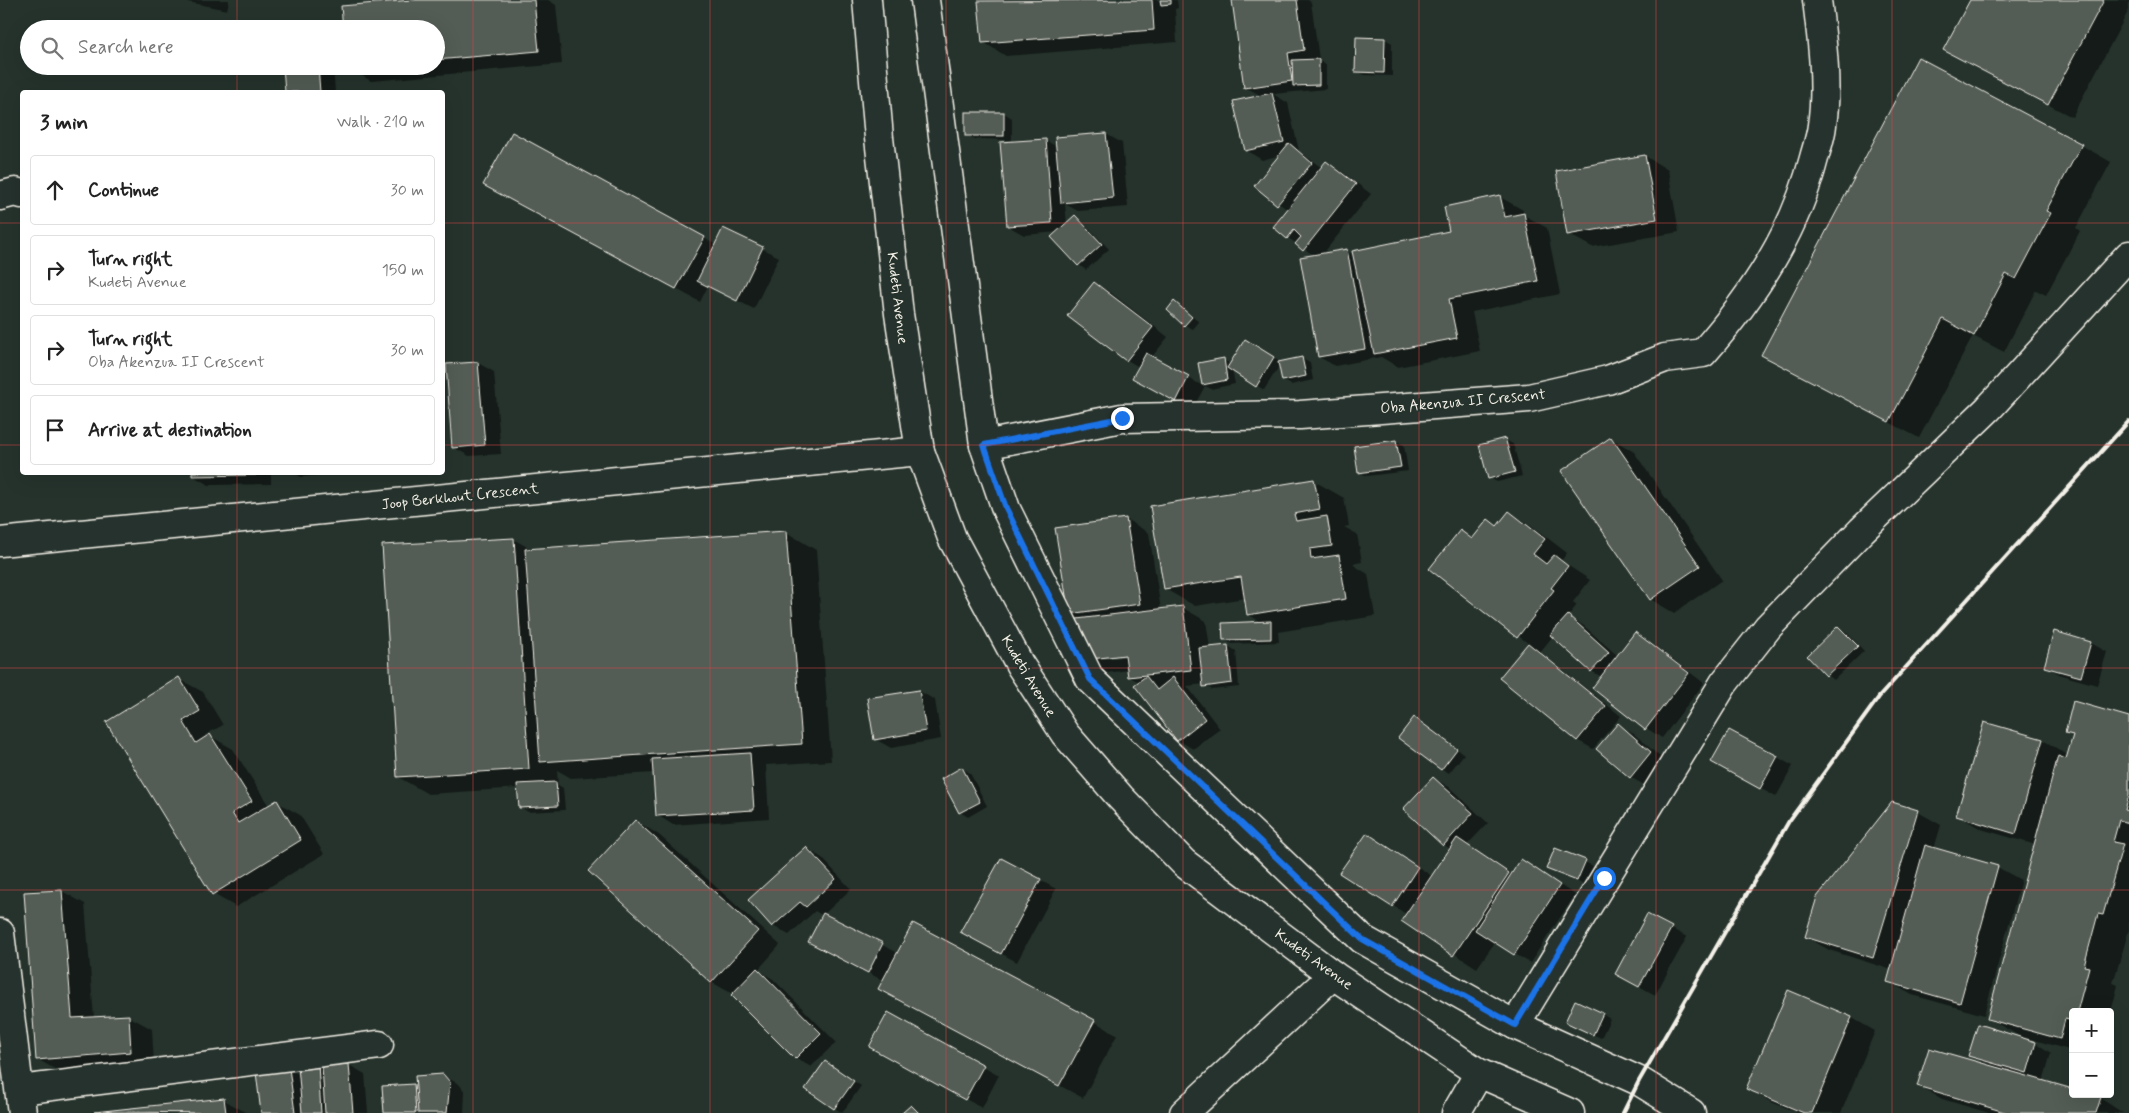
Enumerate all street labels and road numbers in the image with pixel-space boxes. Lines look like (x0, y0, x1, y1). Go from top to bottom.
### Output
street label: Kudeti Avenue (881, 251, 913, 345)
street label: Oba Akenzua II Crescent (1380, 385, 1547, 419)
street label: Joop Berkhout Crescent (381, 479, 540, 515)
street label: Kudeti Avenue (996, 632, 1061, 721)
street label: Kudeti Avenue (1270, 925, 1357, 995)

